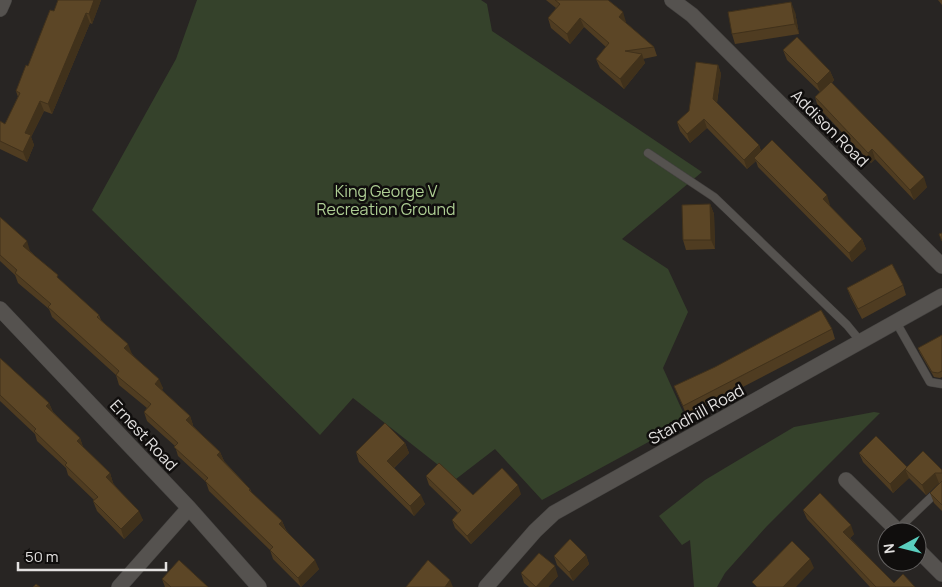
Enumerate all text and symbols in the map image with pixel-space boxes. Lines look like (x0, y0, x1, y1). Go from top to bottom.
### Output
street label: Addison Road (786, 84, 874, 172)
park label: King George V Recreation Ground (316, 180, 456, 220)
street label: Standhill Road (644, 379, 748, 449)
street label: Ernest Road (105, 395, 183, 475)
north arrow (877, 522, 927, 572)
scale bar (18, 540, 165, 572)
text: N (879, 542, 899, 555)
text: 50 m (25, 546, 59, 567)

